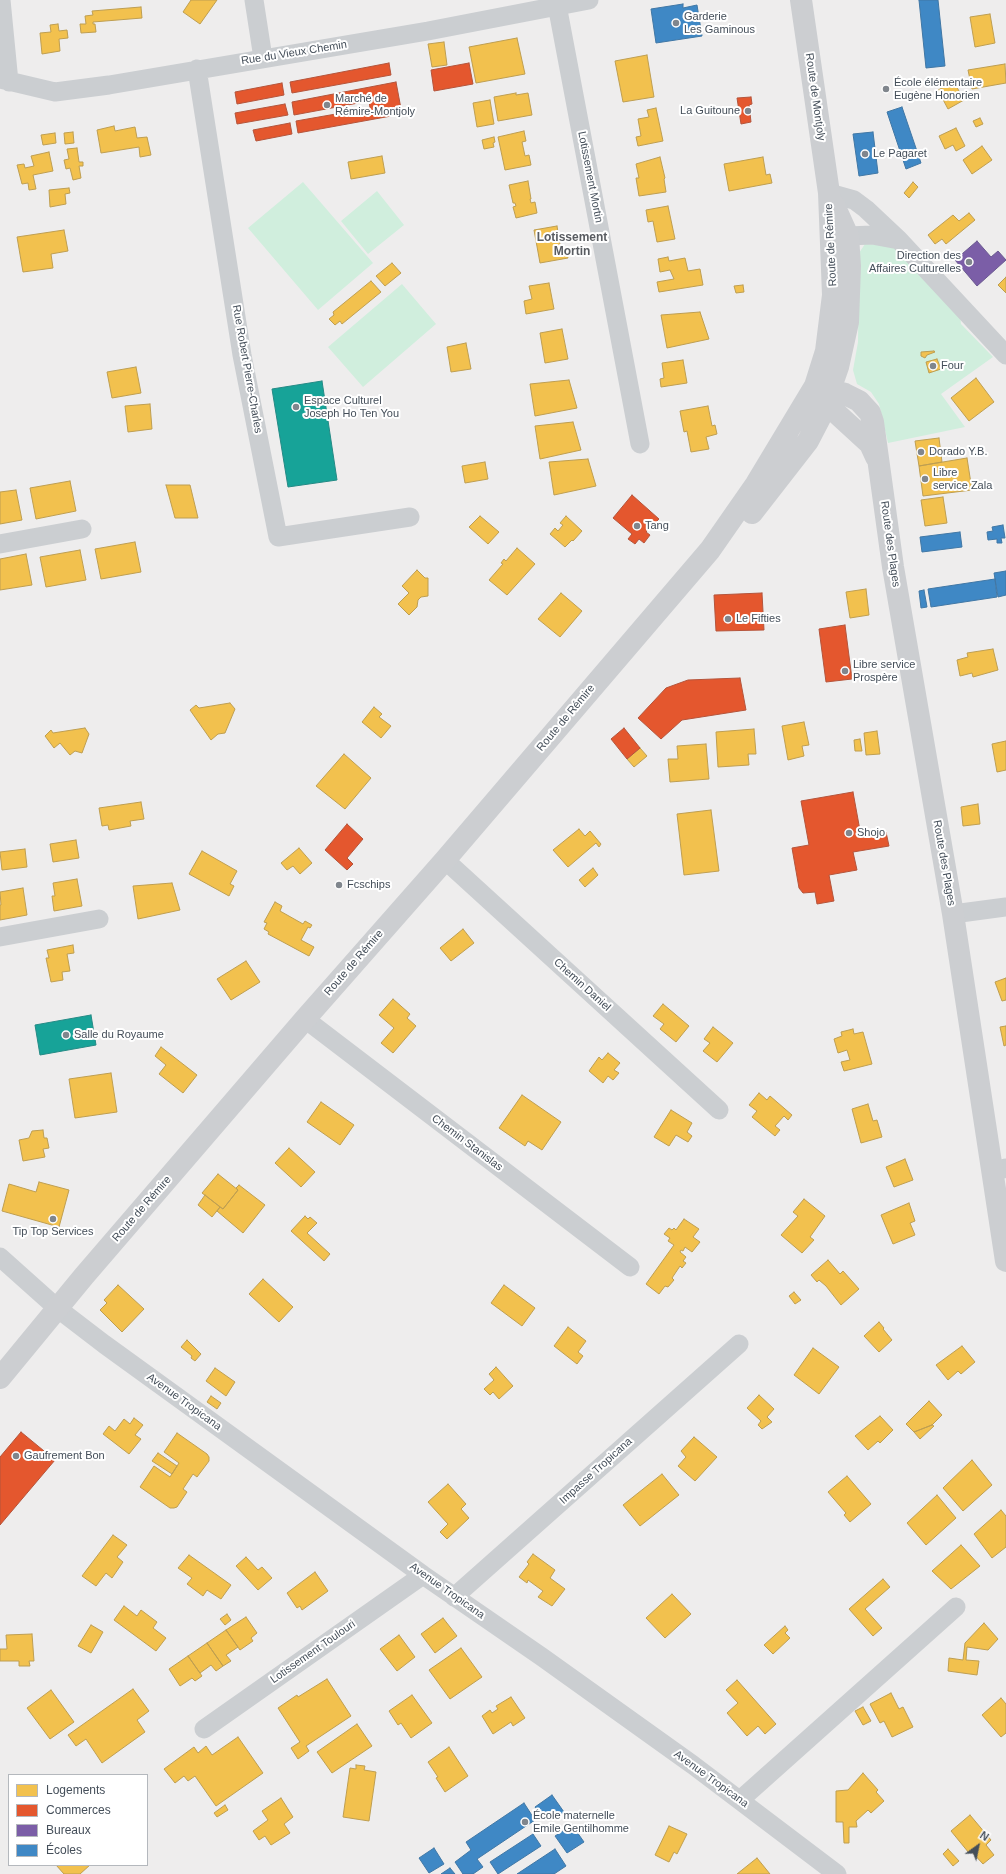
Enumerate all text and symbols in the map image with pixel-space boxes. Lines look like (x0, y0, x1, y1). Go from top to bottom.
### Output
place label: Garderie Les Gaminous (684, 10, 755, 36)
marker: Garderie Les Gaminous (671, 18, 681, 28)
street label: Rue du Vieux Chemin (240, 38, 348, 68)
street label: Route de Montjoly (802, 52, 828, 142)
place label: École élémentaire Eugène Honorien (894, 76, 982, 102)
marker: École élémentaire Eugène Honorien (881, 84, 891, 94)
place label: Marché de Rémire-Montjoly (335, 92, 415, 118)
marker: Marché de Rémire-Montjoly (322, 100, 332, 110)
place label: La Guitoune (680, 104, 740, 118)
marker: La Guitoune (743, 106, 753, 116)
street label: Lotissement Mortin (575, 130, 605, 224)
place label: Le Pagaret (873, 147, 927, 161)
marker: Le Pagaret (860, 149, 870, 159)
street label: Route de Rémire (822, 203, 840, 287)
district label: Lotissement Mortin (537, 231, 607, 259)
place label: Direction des Affaires Culturelles (869, 249, 961, 275)
marker: Direction des Affaires Culturelles (964, 257, 974, 267)
street label: Rue Robert Pierre-Charles (229, 304, 265, 434)
place label: Four (941, 359, 964, 373)
marker: Four (928, 361, 938, 371)
place label: Espace Culturel Joseph Ho Ten You (304, 394, 399, 420)
marker: Espace Culturel Joseph Ho Ten You (291, 402, 301, 412)
place label: Dorado Y.B. (929, 445, 988, 459)
marker: Dorado Y.B. (916, 447, 926, 457)
place label: Libre service Zala (933, 466, 992, 492)
marker: Libre service Zala (920, 474, 930, 484)
street label: Route des Plages (877, 500, 903, 588)
place label: Tang (645, 519, 669, 533)
marker: Tang (632, 521, 642, 531)
place label: Le Fifties (736, 612, 781, 626)
marker: Le Fifties (723, 614, 733, 624)
place label: Libre service Prospère (853, 658, 915, 684)
marker: Libre service Prospère (840, 666, 850, 676)
street label: Route de Rémire (534, 682, 598, 754)
street label: Route des Plages (930, 819, 958, 907)
place label: Shojo (857, 826, 885, 840)
marker: Shojo (844, 828, 854, 838)
place label: Fcschips (347, 878, 390, 892)
marker: Fcschips (334, 880, 344, 890)
street label: Route de Rémire (322, 927, 386, 999)
street label: Chemin Daniel (551, 956, 613, 1014)
place label: Salle du Royaume (74, 1028, 164, 1042)
marker: Salle du Royaume (61, 1030, 71, 1040)
street label: Chemin Stanislas (429, 1112, 505, 1174)
street label: Route de Rémire (110, 1173, 174, 1245)
marker: Tip Top Services (48, 1214, 58, 1224)
place label: Tip Top Services (13, 1225, 93, 1239)
street label: Avenue Tropicana (144, 1371, 224, 1433)
street label: Impasse Tropicana (557, 1435, 635, 1507)
place label: Gaufrement Bon (24, 1449, 105, 1463)
marker: Gaufrement Bon (11, 1451, 21, 1461)
street label: Avenue Tropicana (407, 1560, 487, 1622)
street label: Lotissement Toulouri (268, 1618, 358, 1686)
street label: Avenue Tropicana (671, 1748, 751, 1810)
legend (8, 1774, 148, 1866)
text: Logements (46, 1783, 105, 1797)
text: Commerces (46, 1803, 111, 1817)
place label: École maternelle Emile Gentilhomme (533, 1809, 629, 1835)
marker: École maternelle Emile Gentilhomme (520, 1817, 530, 1827)
text: Bureaux (46, 1823, 91, 1837)
north arrow (958, 1826, 998, 1866)
text: N (978, 1829, 991, 1843)
text: Écoles (46, 1843, 82, 1857)

